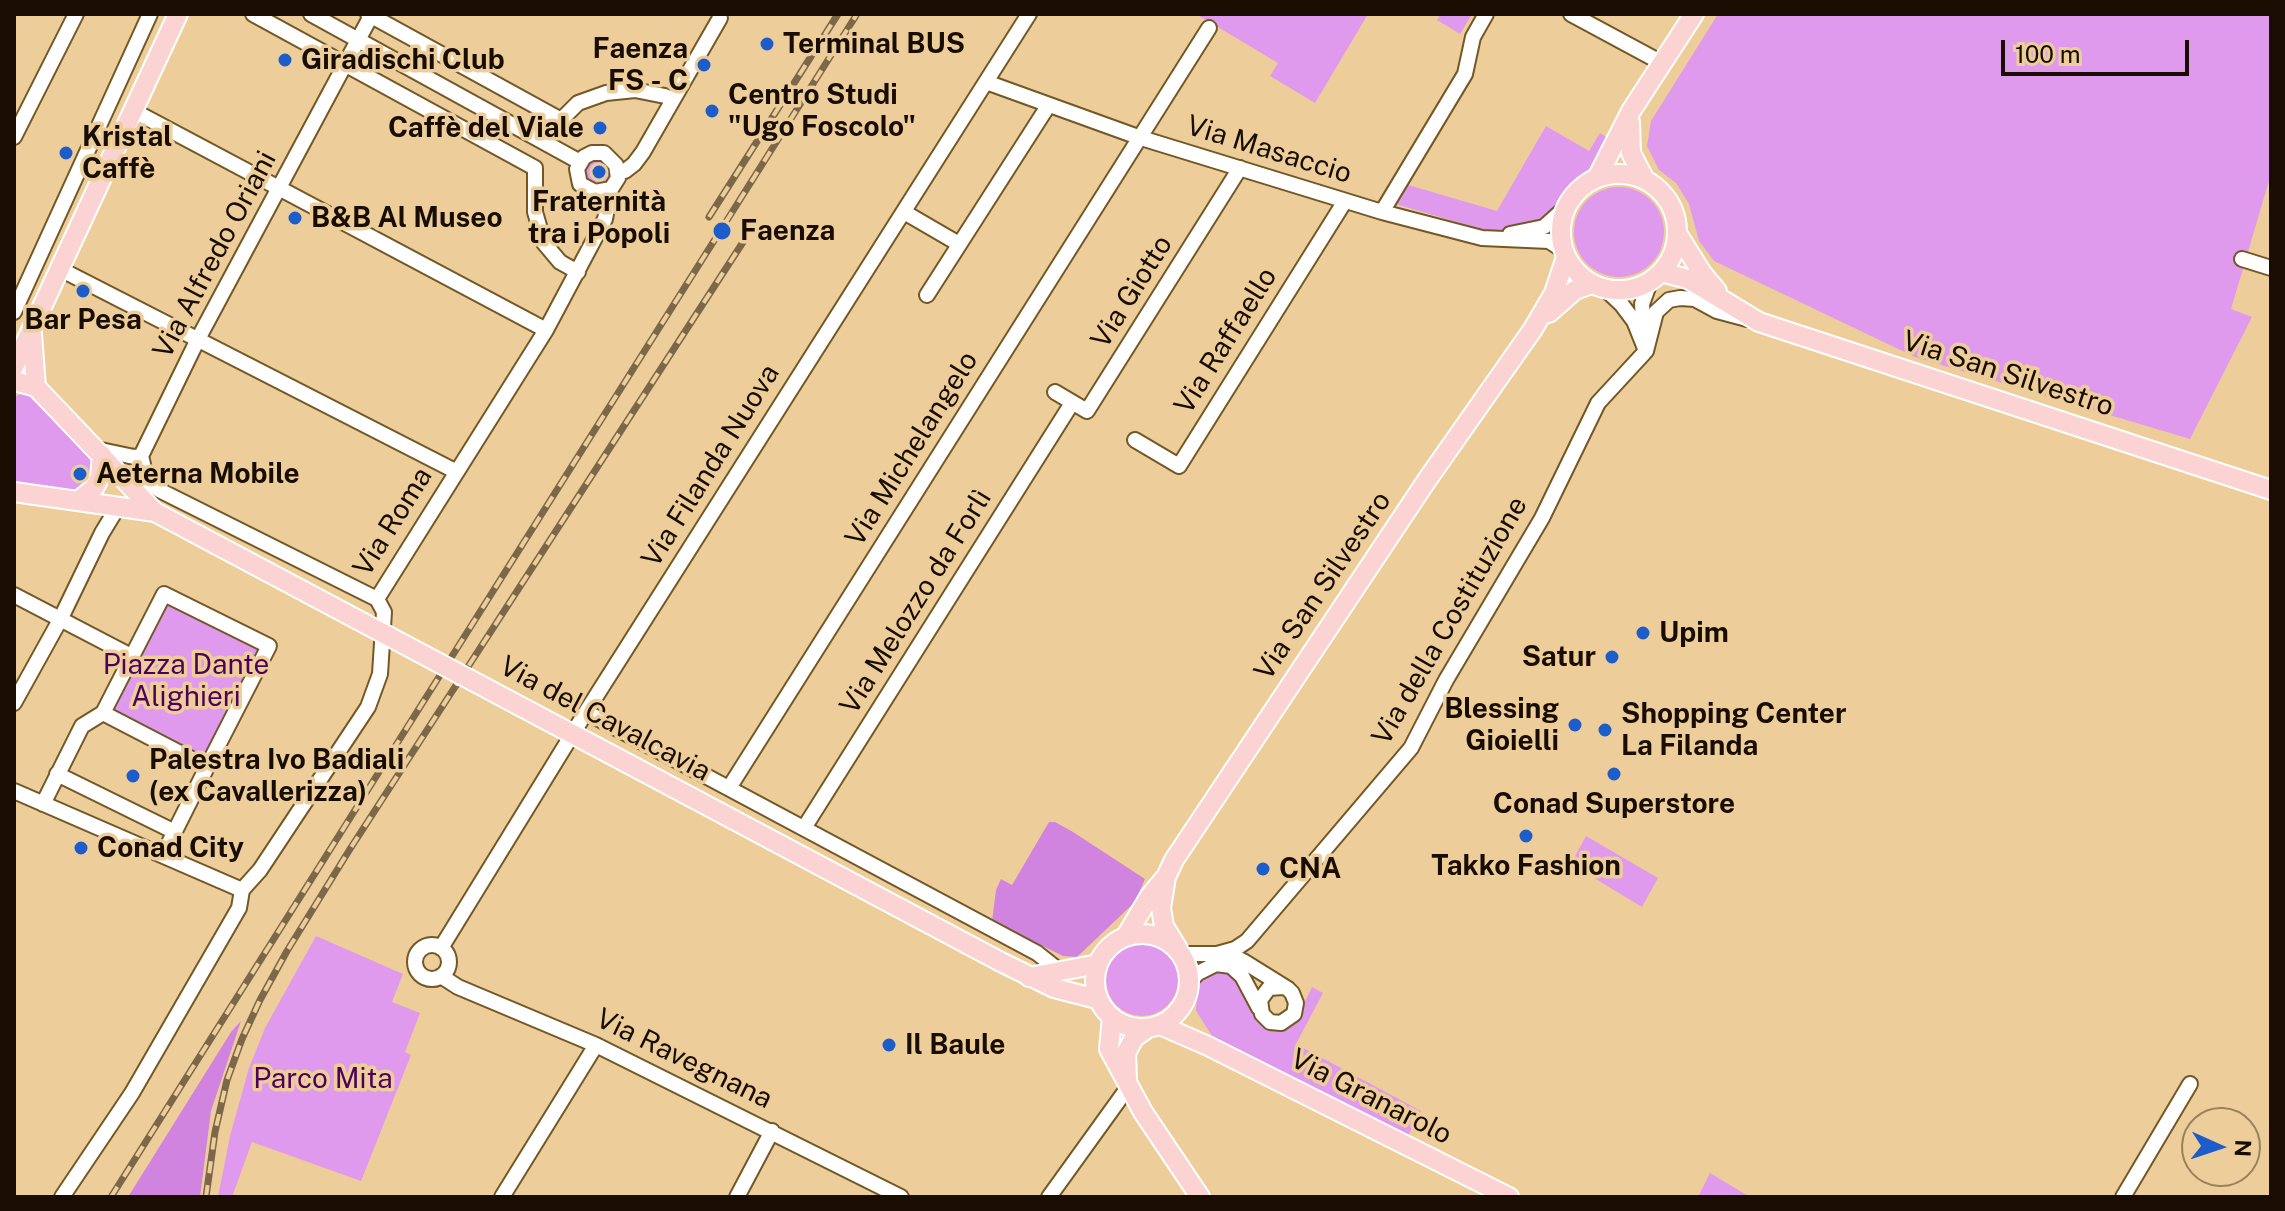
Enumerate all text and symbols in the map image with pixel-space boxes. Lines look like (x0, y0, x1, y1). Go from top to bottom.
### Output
scale bar (2005, 24, 2193, 74)
place label: Terminal BUS (783, 27, 965, 61)
place label: Faenza FS - C (593, 32, 688, 98)
marker: Terminal BUS (758, 35, 776, 53)
text: 100 m (2015, 40, 2081, 68)
place label: Giradischi Club (301, 43, 505, 77)
marker: Giradischi Club (276, 51, 294, 69)
marker: Faenza FS - C (695, 56, 713, 74)
place label: Centro Studi "Ugo Foscolo" (728, 78, 916, 144)
marker: Centro Studi "Ugo Foscolo" (703, 102, 721, 120)
street label: Via Masaccio (1182, 109, 1356, 191)
place label: Caffè del Viale (388, 111, 584, 145)
marker: Caffè del Viale (591, 119, 609, 137)
place label: Kristal Caffè (82, 120, 172, 186)
marker: Kristal Caffè (57, 144, 75, 162)
street label: Via Alfredo Oriani (146, 146, 284, 364)
marker: Fraternità tra i Popoli (590, 163, 608, 181)
place label: Fraternità tra i Popoli (528, 185, 670, 251)
place label: B&B Al Museo (311, 201, 503, 235)
marker: B&B Al Museo (286, 209, 304, 227)
place label: Faenza (740, 214, 835, 248)
marker: Faenza (711, 220, 733, 242)
street label: Via Giotto (1084, 229, 1180, 355)
street label: Via Raffaello (1168, 262, 1284, 420)
marker: Bar Pesa (74, 282, 92, 300)
place label: Bar Pesa (24, 303, 142, 337)
street label: Via San Silvestro (1898, 324, 2118, 424)
street label: Via Michelangelo (839, 345, 985, 553)
street label: Via Filanda Nuova (635, 358, 787, 574)
place label: Aeterna Mobile (96, 457, 300, 491)
street label: Via Roma (346, 461, 440, 583)
marker: Aeterna Mobile (71, 465, 89, 483)
street label: Via Melozzo da Forlì (833, 483, 999, 721)
street label: Via San Silvestro (1248, 485, 1398, 687)
street label: Via della Costituzione (1365, 491, 1535, 751)
place label: Upim (1659, 616, 1729, 650)
marker: Upim (1634, 624, 1652, 642)
place label: Satur (1522, 640, 1596, 674)
park label: Piazza Dante Alighieri (103, 648, 269, 714)
marker: Satur (1603, 648, 1621, 666)
street label: Via del Cavalcavia (494, 649, 716, 789)
place label: Blessing Gioielli (1444, 692, 1559, 758)
place label: Shopping Center La Filanda (1621, 697, 1846, 763)
marker: Blessing Gioielli (1566, 716, 1584, 734)
marker: Shopping Center La Filanda (1596, 721, 1614, 739)
place label: Palestra Ivo Badiali (ex Cavallerizza) (149, 743, 404, 809)
marker: Conad Superstore (1605, 765, 1623, 783)
marker: Palestra Ivo Badiali (ex Cavallerizza) (124, 767, 142, 785)
place label: Conad Superstore (1493, 787, 1735, 821)
marker: Takko Fashion (1517, 827, 1535, 845)
place label: Conad City (97, 831, 244, 865)
marker: Conad City (72, 839, 90, 857)
place label: Takko Fashion (1431, 849, 1621, 883)
place label: CNA (1279, 852, 1341, 886)
marker: CNA (1254, 860, 1272, 878)
street label: Via Ravegnana (590, 1002, 778, 1116)
place label: Il Baule (905, 1028, 1005, 1062)
marker: Il Baule (880, 1036, 898, 1054)
street label: Via Granarolo (1285, 1042, 1457, 1152)
park label: Parco Mita (253, 1062, 393, 1096)
north arrow (2181, 1107, 2261, 1187)
text: N (2230, 1139, 2256, 1157)

